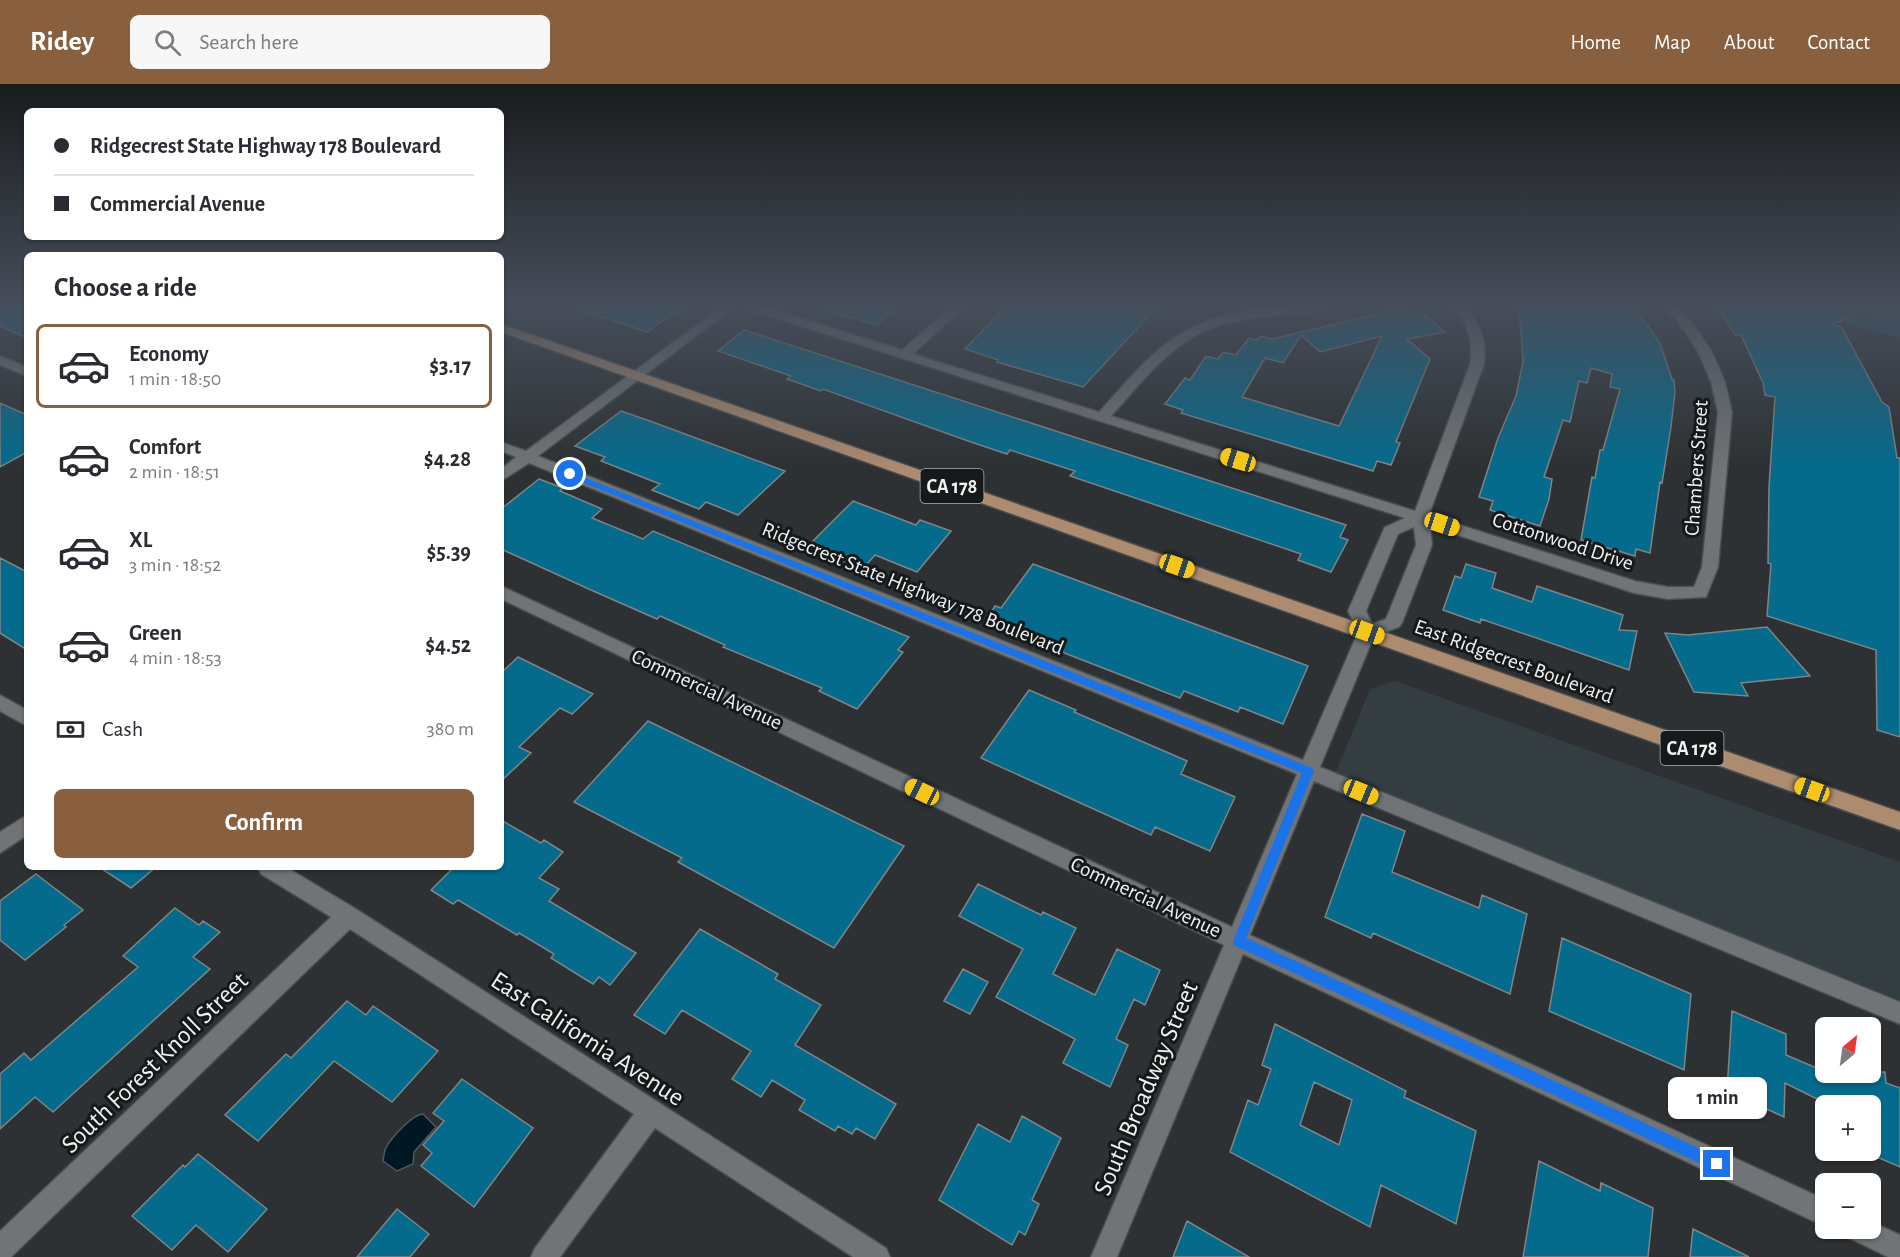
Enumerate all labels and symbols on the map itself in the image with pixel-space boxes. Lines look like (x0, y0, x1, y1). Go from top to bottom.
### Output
street label: Chambers Street (1681, 399, 1712, 537)
car (1218, 446, 1258, 474)
route start (556, 460, 583, 487)
road number: CA 178 (920, 469, 984, 503)
street label: Cottonwood Drive (1490, 509, 1636, 574)
car (1422, 510, 1462, 538)
street label: Ridgecrest State Highway 178 Boulevard (759, 518, 1067, 659)
car (1157, 552, 1197, 580)
street label: East Ridgecrest Boulevard (1412, 616, 1616, 707)
car (1347, 617, 1387, 647)
street label: Commercial Avenue (628, 645, 785, 733)
road number: CA 178 (1660, 731, 1724, 765)
car (1792, 775, 1832, 805)
car (902, 776, 942, 808)
car (1341, 777, 1381, 807)
street label: Commercial Avenue (1067, 853, 1224, 941)
street label: South Forest Knoll Street (57, 967, 253, 1158)
street label: East California Avenue (486, 967, 689, 1111)
street label: South Broadway Street (1089, 978, 1203, 1199)
north arrow (1815, 1017, 1881, 1083)
callout: 1 min (1668, 1077, 1766, 1119)
route end (1703, 1150, 1730, 1177)

